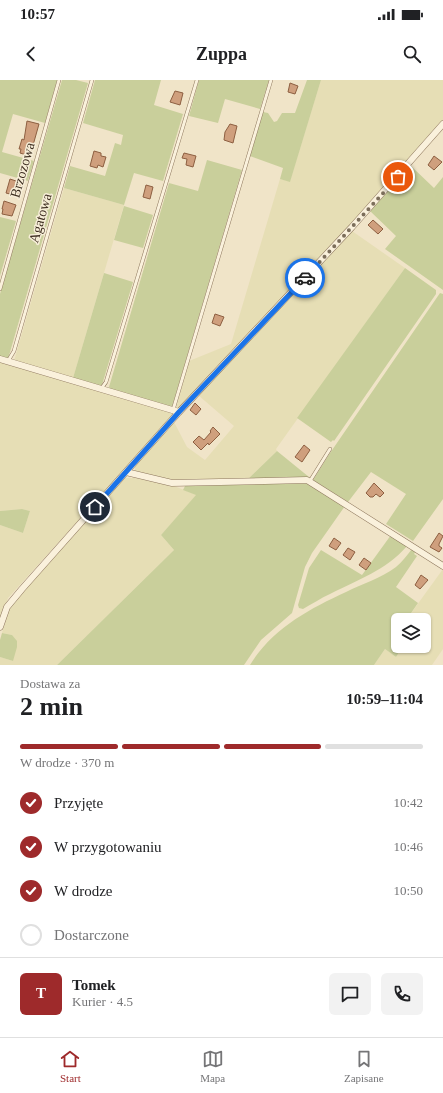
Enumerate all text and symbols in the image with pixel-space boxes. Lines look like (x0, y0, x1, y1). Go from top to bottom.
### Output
text: 10:57 (20, 6, 55, 22)
icon: back (20, 43, 42, 65)
icon: search (401, 43, 423, 65)
text: Zuppa (196, 44, 247, 64)
street label: Brzozowa (7, 140, 38, 199)
pin (381, 160, 415, 194)
icon: bag (387, 166, 409, 188)
street label: Agatowa (26, 191, 55, 244)
courier (285, 258, 325, 298)
icon: car (294, 267, 316, 289)
pin (78, 490, 112, 524)
icon: home (84, 496, 106, 518)
map controls (391, 613, 431, 653)
button: layers (391, 613, 431, 653)
text: Dostawa za (20, 676, 80, 691)
text: 10:59–11:04 (346, 691, 423, 707)
text: 2 min (20, 692, 83, 721)
text: W drodze · 370 m (20, 755, 114, 770)
icon: check (20, 792, 42, 814)
text: Przyjęte (54, 795, 103, 811)
text: 10:42 (393, 795, 423, 810)
icon: check (20, 836, 42, 858)
text: W przygotowaniu (54, 839, 162, 855)
text: 10:46 (393, 839, 423, 854)
icon: check (20, 880, 42, 902)
text: W drodze (54, 883, 112, 899)
text: 10:50 (393, 883, 423, 898)
text: Dostarczone (54, 927, 129, 943)
button: chat (329, 973, 371, 1015)
button: phone (381, 973, 423, 1015)
text: Tomek (72, 977, 116, 993)
text: T (36, 985, 46, 1001)
text: Kurier · 4.5 (72, 994, 133, 1009)
tab: Start (59, 1048, 81, 1084)
tab: Mapa (200, 1048, 225, 1084)
tab: Zapisane (344, 1048, 384, 1084)

